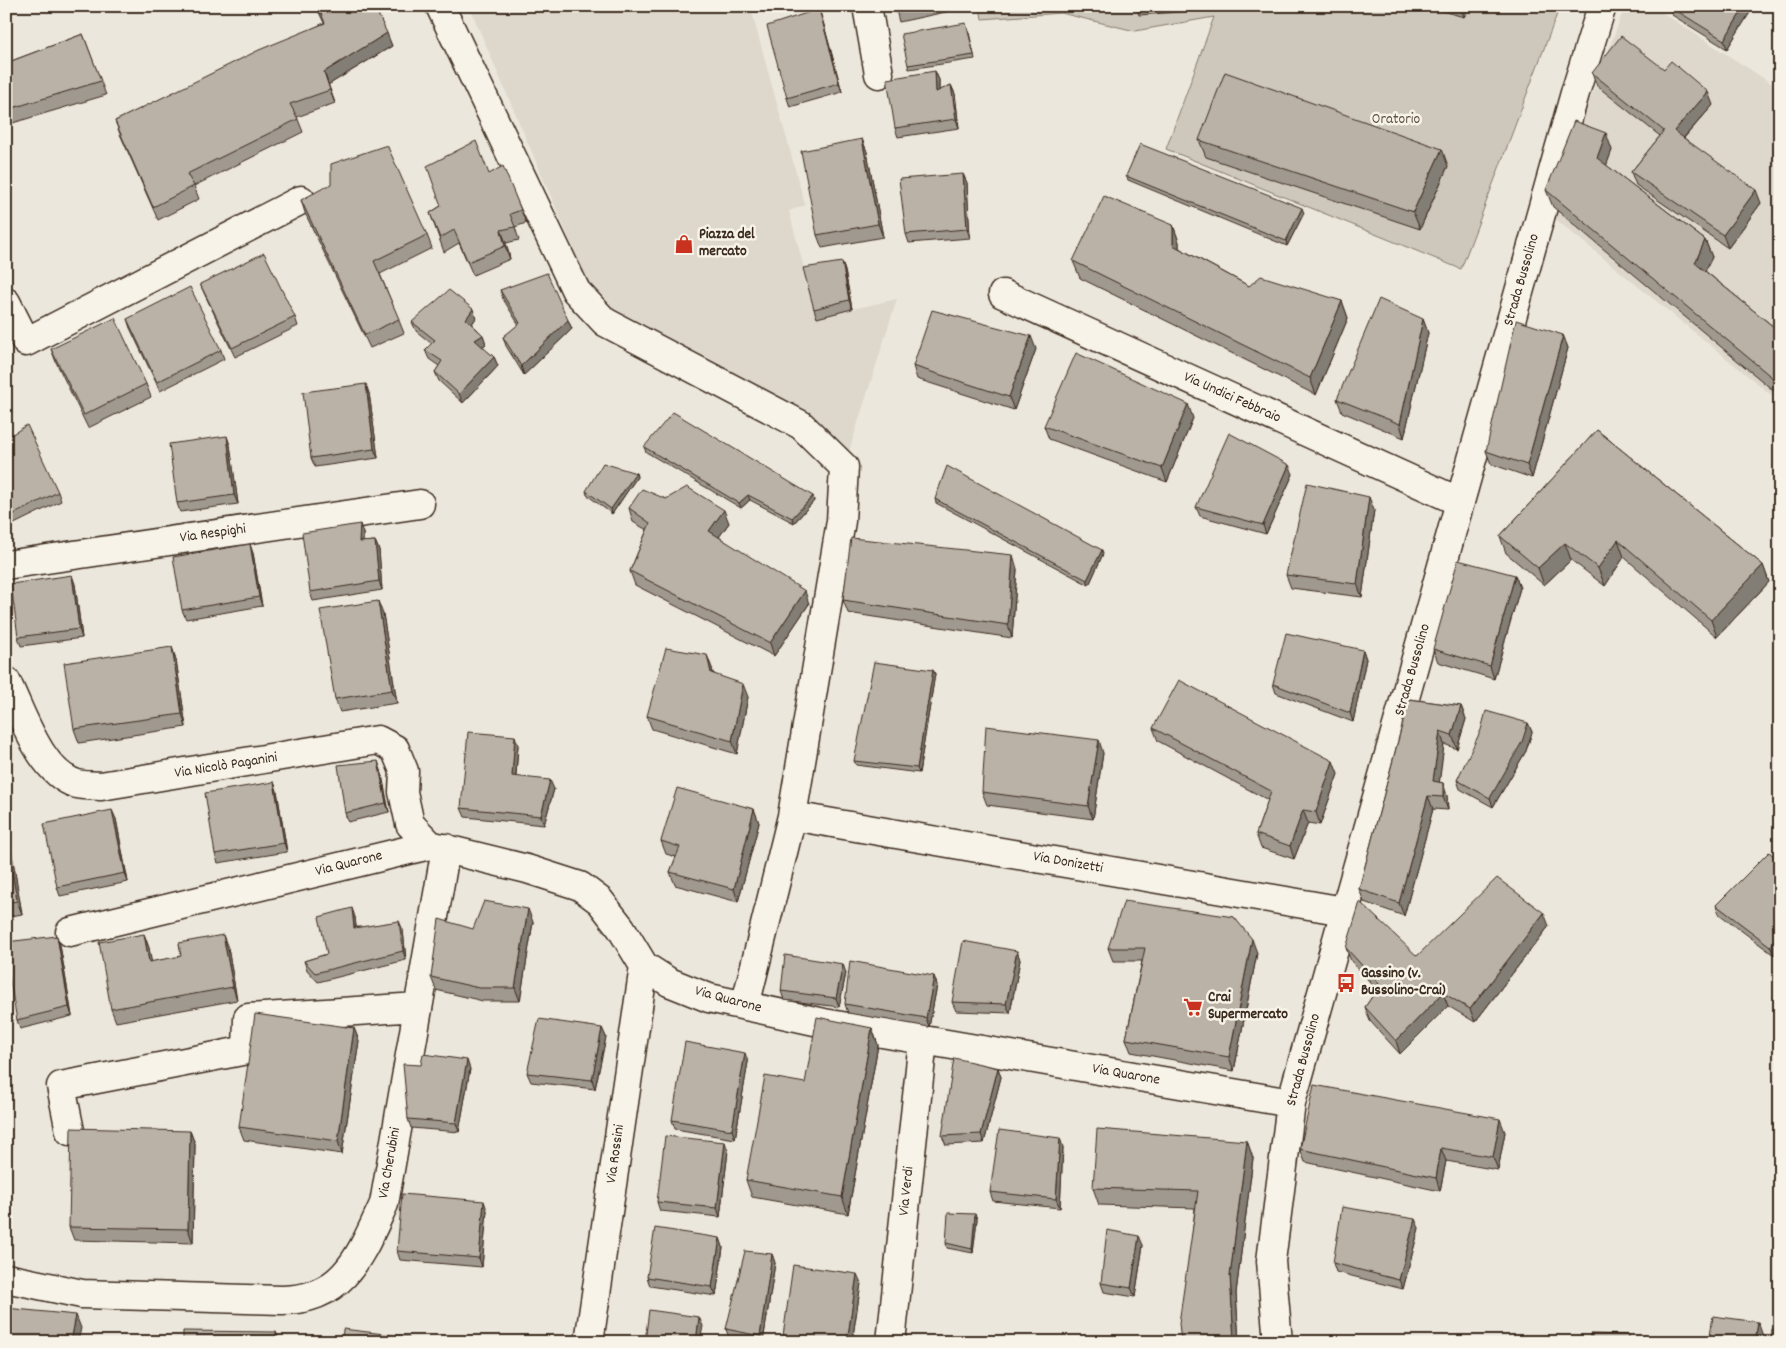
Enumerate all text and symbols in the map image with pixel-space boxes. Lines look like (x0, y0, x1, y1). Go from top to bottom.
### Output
park label: Oratorio (1372, 109, 1421, 131)
place label: Piazza del mercato (699, 224, 755, 263)
street label: Strada Bussolino (1498, 231, 1546, 329)
shop icon: Piazza del mercato (673, 233, 695, 255)
street label: Via Undici Febbraio (1180, 367, 1285, 430)
street label: Via Respighi (179, 518, 248, 550)
street label: Strada Bussolino (1389, 621, 1437, 719)
street label: Via Nicolò Paganini (173, 747, 279, 785)
street label: Via Quarone (313, 845, 385, 883)
street label: Via Donizetti (1031, 846, 1105, 880)
place label: Gassino (v. Bussolino-Crai) (1361, 963, 1446, 1002)
bus stop icon: Gassino (v. Bussolino-Crai) (1335, 972, 1357, 994)
street label: Via Quarone (692, 981, 764, 1020)
place label: Crai Supermercato (1208, 987, 1288, 1026)
supermarket icon: Crai Supermercato (1182, 996, 1204, 1018)
street label: Strada Bussolino (1281, 1011, 1327, 1109)
street label: Via Quarone (1090, 1058, 1162, 1092)
street label: Via Rossini (601, 1123, 631, 1185)
street label: Via Cherubini (373, 1125, 407, 1200)
street label: Via Verdi (893, 1165, 921, 1217)

